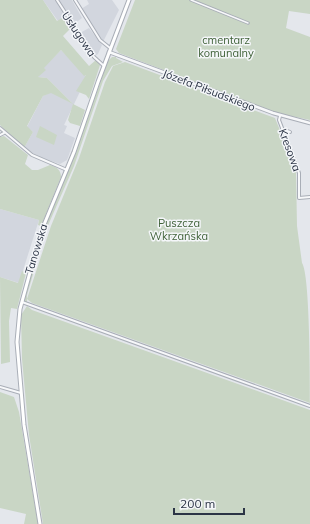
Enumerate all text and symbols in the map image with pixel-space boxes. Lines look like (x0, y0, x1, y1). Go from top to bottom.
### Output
street label: Usługowa (59, 9, 99, 59)
park label: cmentarz komunalny (198, 33, 254, 60)
street label: Józefa Piłsudskiego (161, 66, 257, 114)
street label: Kresowa (276, 127, 304, 173)
park label: Puszcza Wkrzańska (150, 216, 208, 243)
street label: Tanowska (22, 222, 50, 276)
scale bar (174, 490, 244, 516)
text: 200 m (180, 496, 215, 511)

